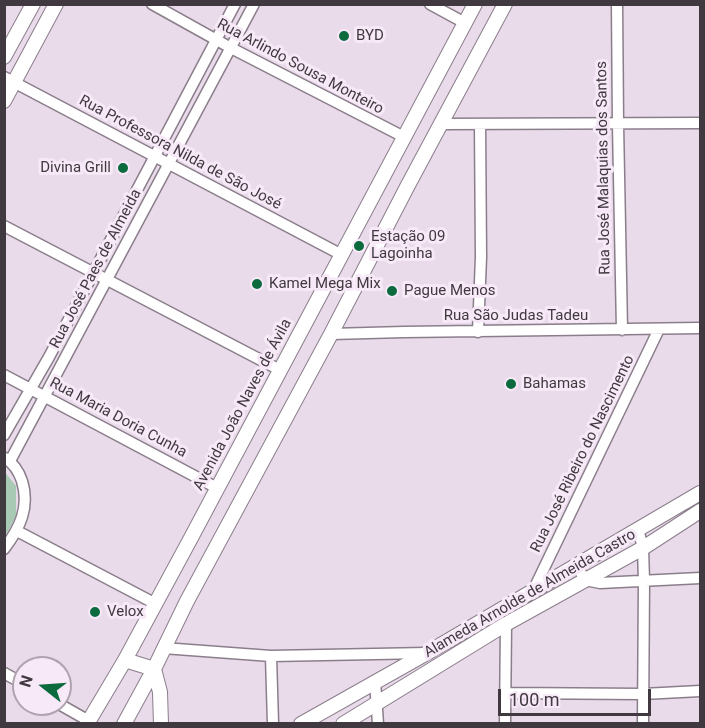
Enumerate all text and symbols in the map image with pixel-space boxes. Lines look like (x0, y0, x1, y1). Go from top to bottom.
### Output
street label: Rua Arlindo Sousa Monteiro (214, 15, 386, 119)
place label: BYD (356, 27, 384, 45)
marker: BYD (337, 29, 351, 43)
street label: Rua José Malaquias dos Santos (593, 61, 615, 275)
street label: Rua Professora Nilda de São José (76, 92, 284, 214)
place label: Divina Grill (40, 159, 111, 177)
marker: Divina Grill (116, 161, 130, 175)
street label: Rua José Paes de Almeida (46, 186, 146, 352)
place label: Estação 09 Lagoinha (371, 228, 445, 263)
marker: Estação 09 Lagoinha (352, 239, 366, 253)
place label: Kamel Mega Mix (269, 275, 381, 293)
marker: Kamel Mega Mix (250, 277, 264, 291)
place label: Pague Menos (404, 282, 496, 300)
marker: Pague Menos (385, 284, 399, 298)
street label: Rua São Judas Tadeu (444, 307, 588, 325)
street label: Avenida João Naves de Ávila (190, 316, 296, 494)
street label: Rua José Ribeiro do Nascimento (527, 352, 639, 556)
street label: Rua Maria Doria Cunha (46, 374, 190, 462)
place label: Bahamas (523, 375, 586, 393)
marker: Bahamas (504, 377, 518, 391)
street label: Alameda Arnolde de Almeida Castro (421, 526, 639, 662)
place label: Velox (107, 603, 144, 621)
marker: Velox (88, 605, 102, 619)
north arrow (12, 656, 72, 716)
text: N (15, 673, 37, 689)
scale bar (501, 677, 654, 715)
text: 100 m (509, 689, 560, 710)

